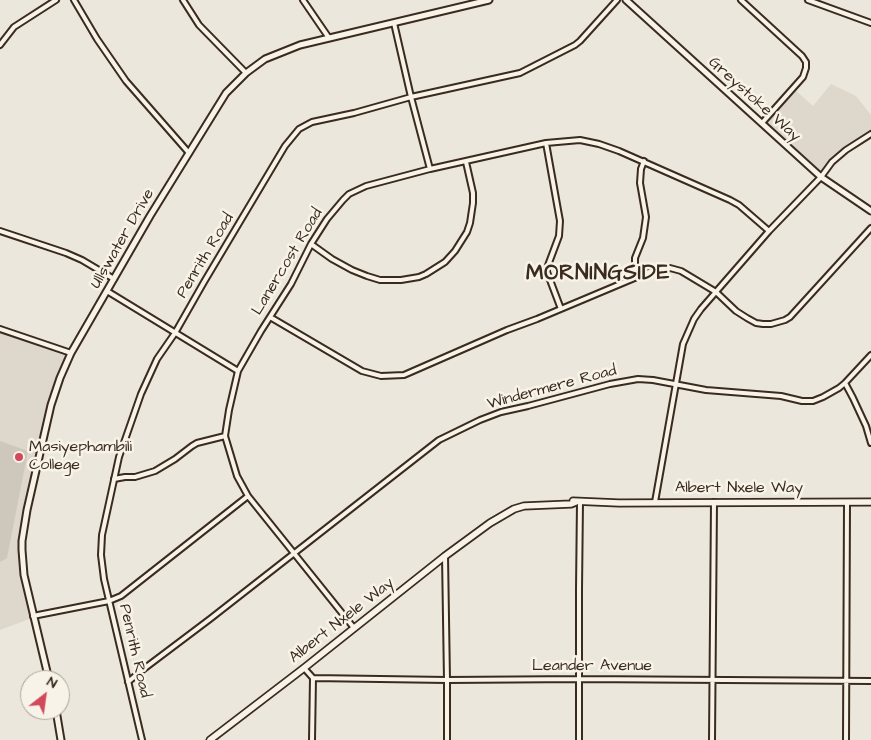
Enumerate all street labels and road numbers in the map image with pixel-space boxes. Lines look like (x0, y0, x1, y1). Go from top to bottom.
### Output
street label: Greystoke Way (704, 53, 804, 147)
street label: Ullswater Drive (87, 186, 159, 292)
street label: Lanercost Road (248, 205, 328, 319)
street label: Penrith Road (173, 210, 239, 302)
street label: Windermere Road (485, 362, 619, 414)
street label: Albert Nxele Way (675, 479, 803, 499)
street label: Albert Nxele Way (286, 574, 398, 668)
street label: Penrith Road (114, 602, 154, 700)
street label: Leander Avenue (532, 657, 652, 677)

